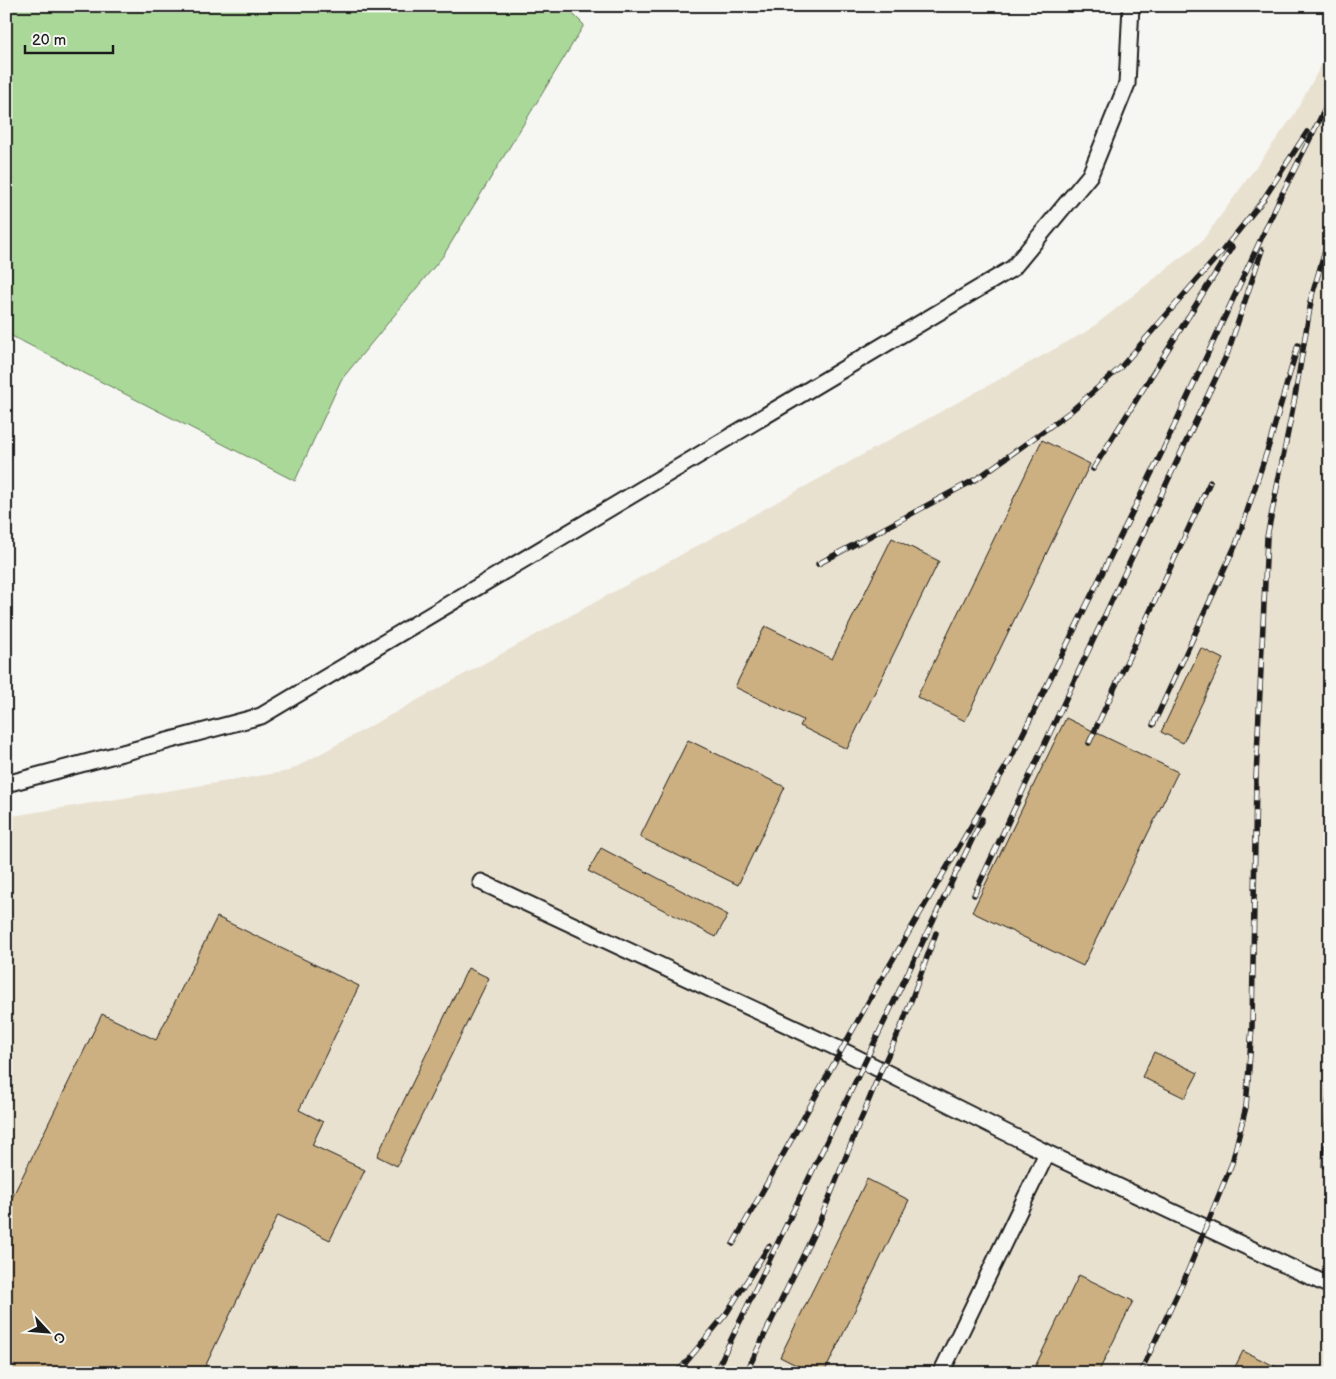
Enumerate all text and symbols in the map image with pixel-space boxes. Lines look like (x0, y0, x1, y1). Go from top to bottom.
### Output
scale bar (25, 22, 112, 54)
text: 20 m (32, 31, 66, 50)
north arrow (22, 1306, 72, 1356)
text: С (49, 1329, 69, 1346)

